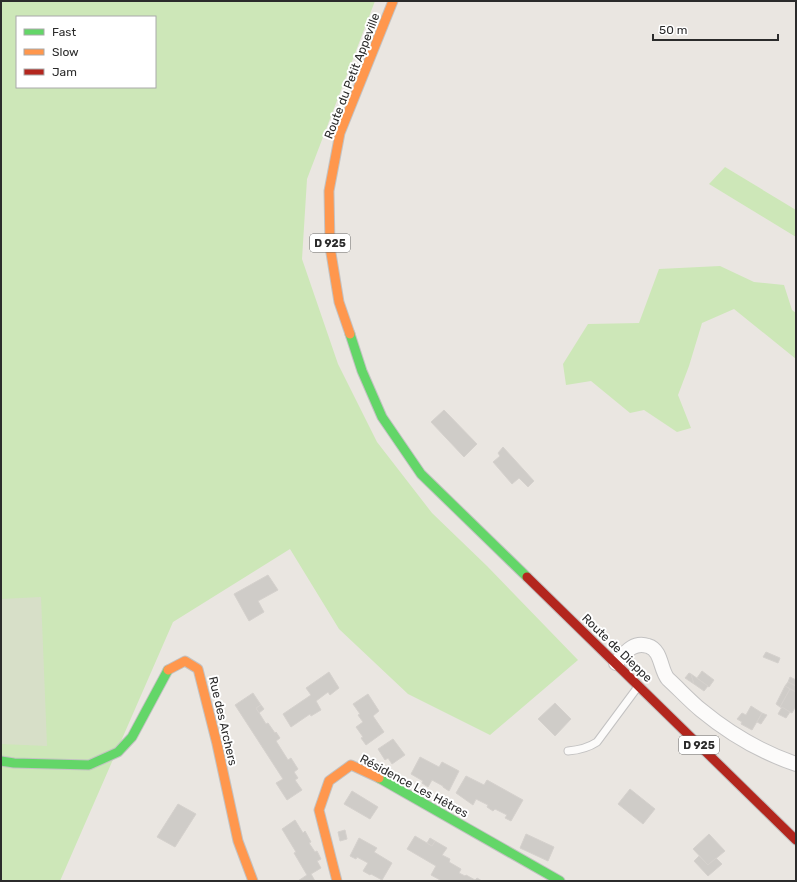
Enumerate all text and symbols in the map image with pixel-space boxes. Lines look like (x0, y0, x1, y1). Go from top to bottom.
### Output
street label: Route du Petit Appeville (322, 11, 383, 141)
legend (16, 16, 156, 88)
scale bar (653, 16, 778, 42)
text: 50 m (659, 23, 687, 37)
text: Fast (52, 25, 76, 39)
text: Slow (52, 45, 79, 59)
text: Jam (52, 65, 77, 79)
road number: D 925 (310, 234, 350, 252)
street label: Route de Dieppe (579, 611, 655, 685)
street label: Rue des Archers (206, 675, 240, 767)
road number: D 925 (679, 736, 719, 754)
street label: Résidence Les Hêtres (357, 752, 471, 820)

